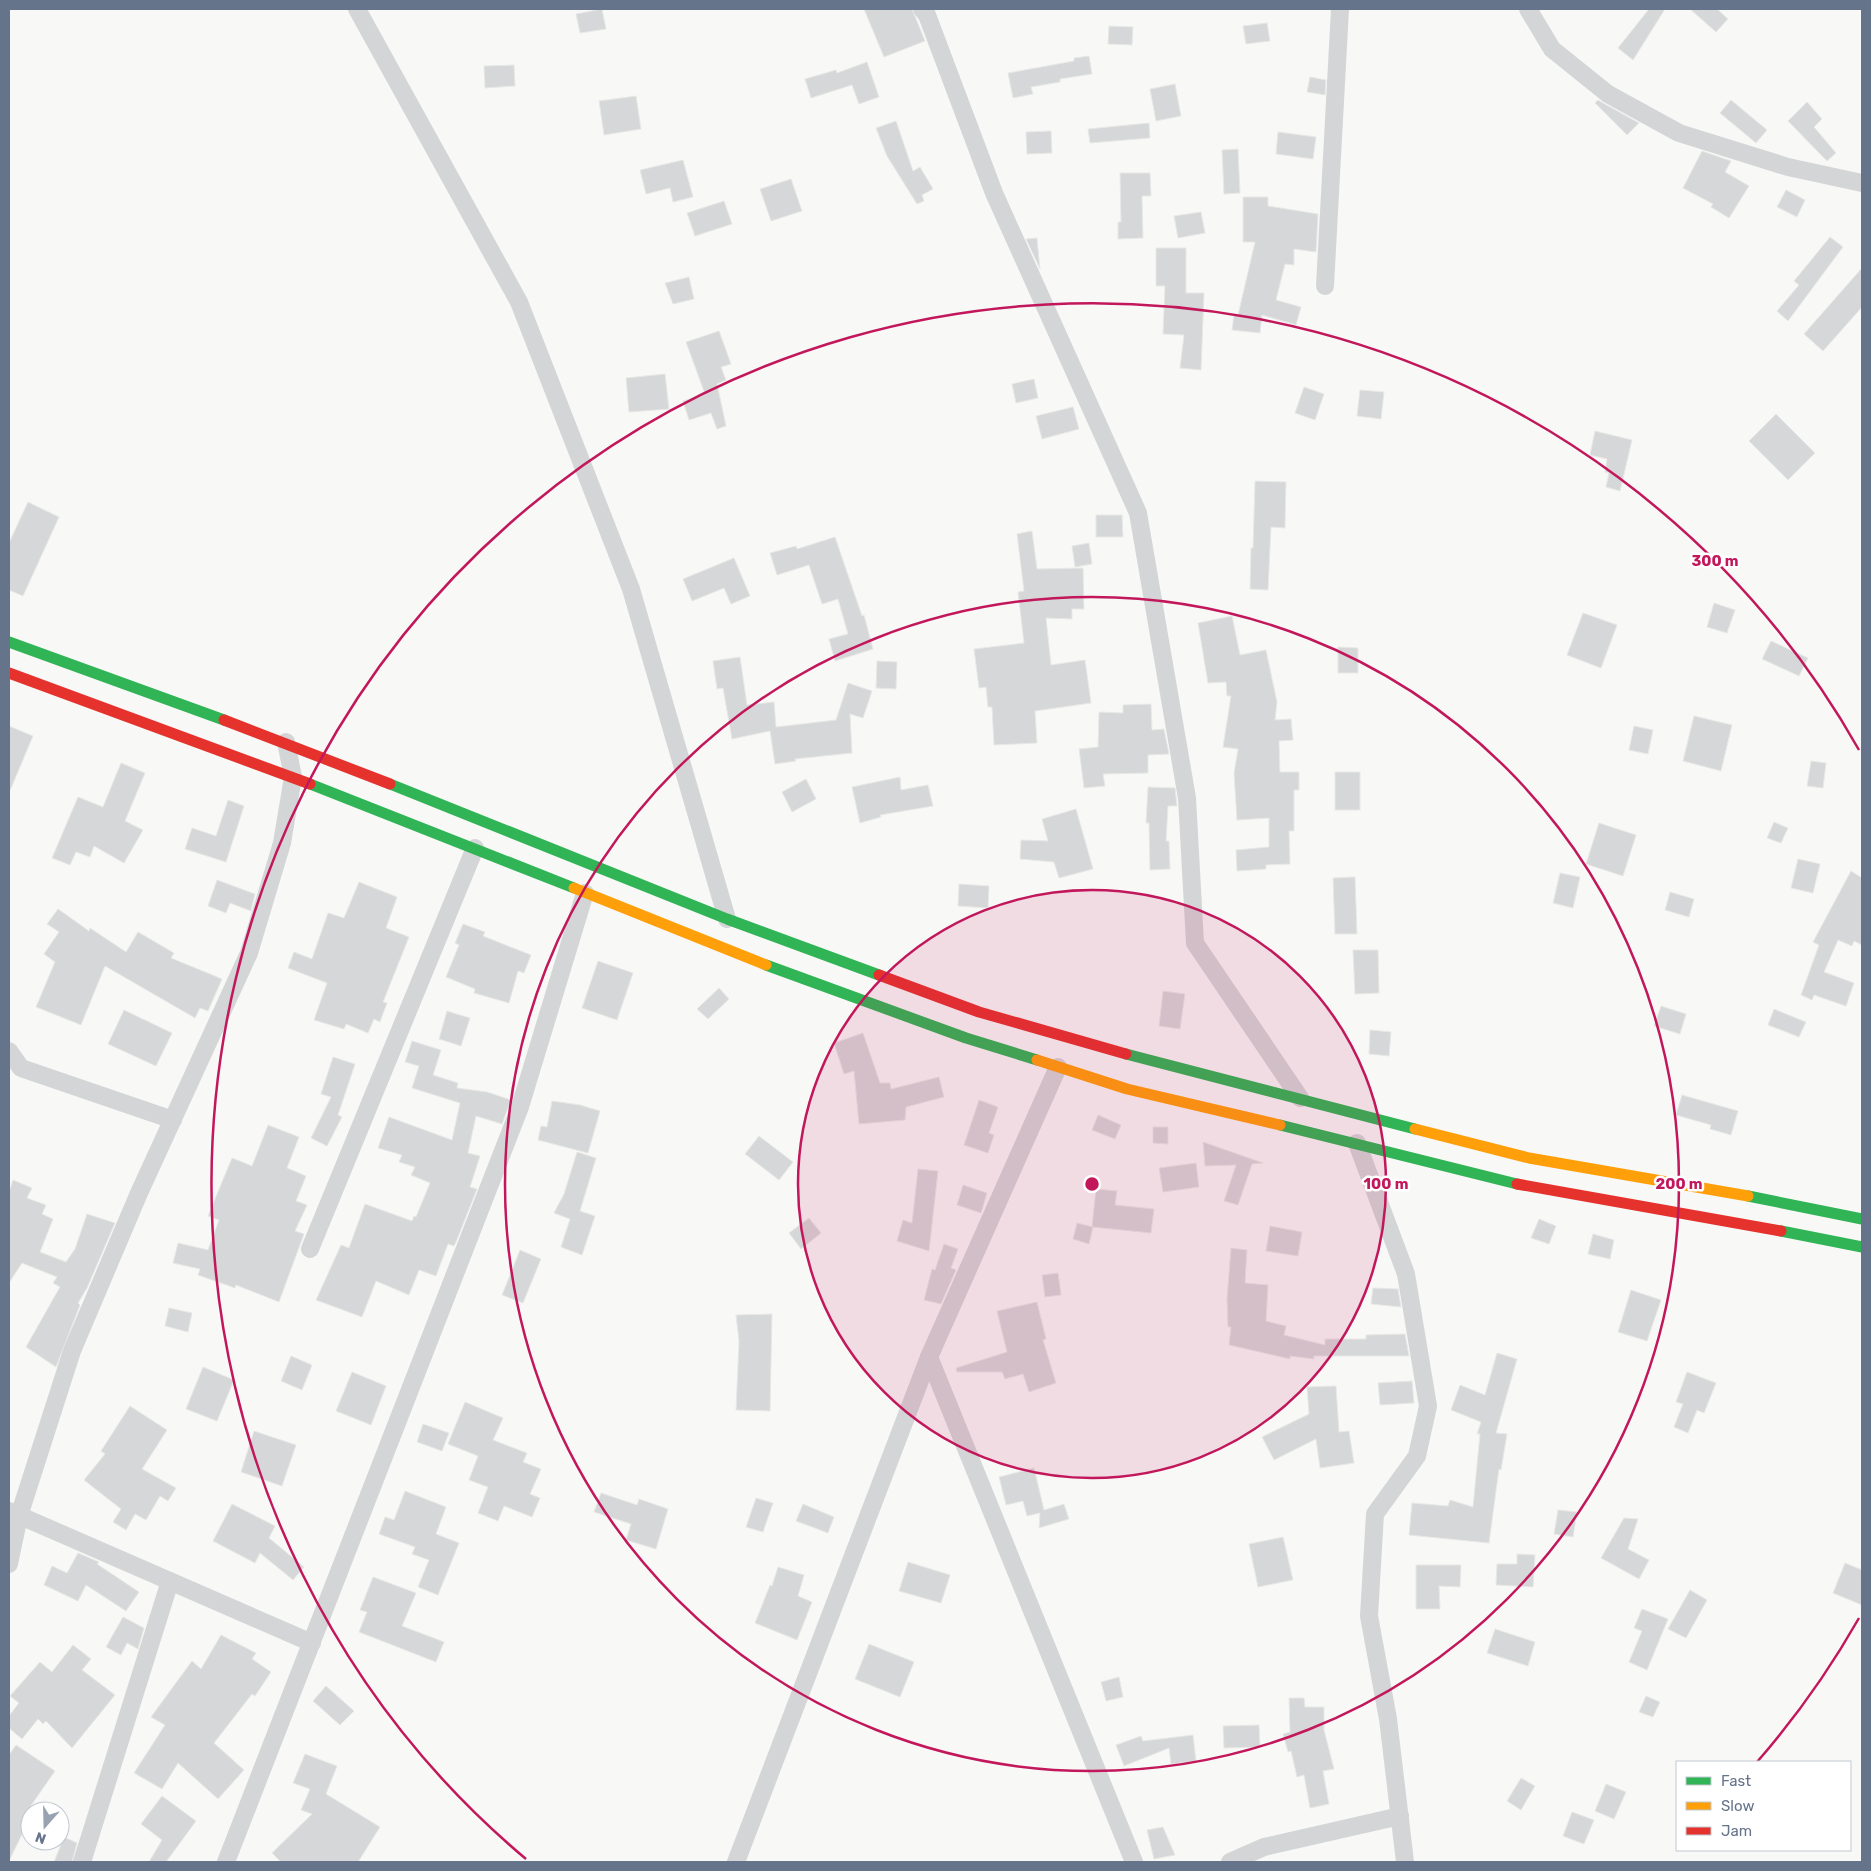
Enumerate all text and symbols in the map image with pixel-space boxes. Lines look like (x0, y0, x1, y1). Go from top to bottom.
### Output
text: 300 m (1691, 552, 1739, 570)
centre of rings (1083, 1175, 1101, 1193)
text: 100 m (1364, 1175, 1408, 1193)
text: 200 m (1655, 1175, 1703, 1193)
legend (1676, 1761, 1851, 1851)
text: Fast (1721, 1772, 1751, 1790)
text: Slow (1721, 1797, 1754, 1815)
north arrow (20, 1801, 70, 1851)
text: Jam (1721, 1822, 1752, 1840)
text: N (33, 1828, 48, 1847)

